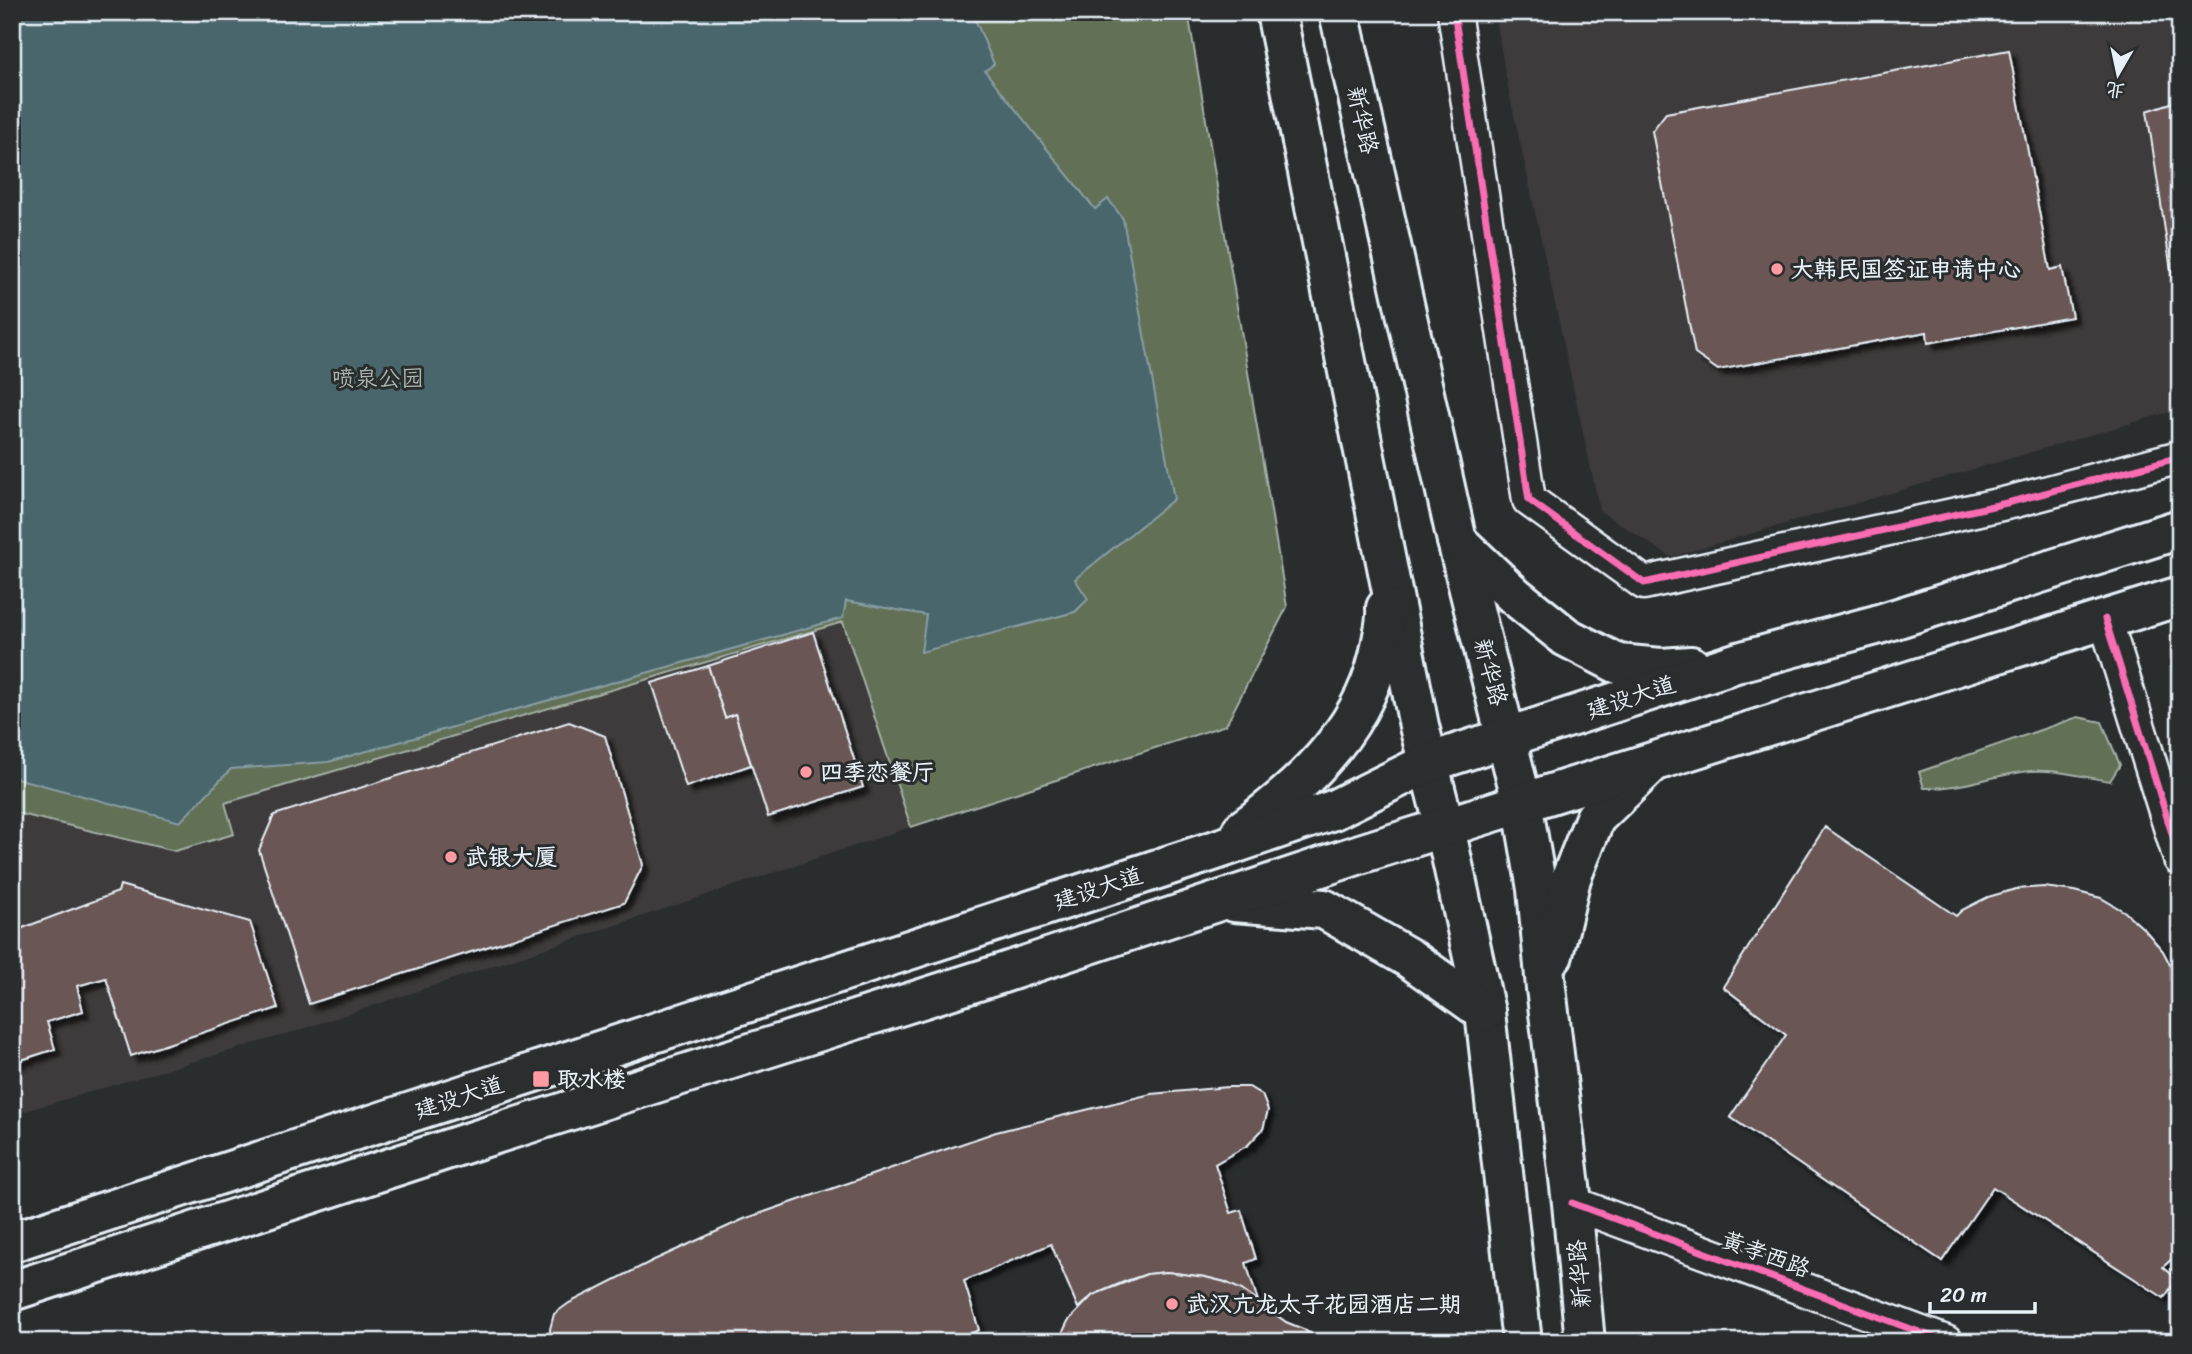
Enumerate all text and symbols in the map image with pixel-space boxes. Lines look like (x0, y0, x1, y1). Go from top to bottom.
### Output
north arrow (2084, 38, 2154, 108)
text: 北 (2103, 73, 2127, 108)
street label: 新华路 (1335, 82, 1390, 158)
place label: 大韩民国签证申请中心 (1791, 249, 2021, 290)
marker: 大韩民国签证申请中心 (1769, 261, 1785, 277)
park label: 喷泉公园 (332, 358, 424, 399)
street label: 新华路 (1462, 633, 1519, 711)
street label: 建设大道 (1581, 664, 1681, 731)
place label: 四季恋餐厅 (820, 752, 935, 793)
marker: 四季恋餐厅 (798, 764, 814, 780)
place label: 武银大厦 (465, 837, 557, 878)
marker: 武银大厦 (443, 849, 459, 865)
street label: 建设大道 (1048, 855, 1148, 922)
place label: 取水楼 (557, 1059, 626, 1100)
street label: 建设大道 (409, 1064, 509, 1131)
marker: 取水楼 (531, 1069, 551, 1089)
street label: 黄孝西路 (1716, 1219, 1816, 1289)
street label: 新华路 (1556, 1238, 1603, 1310)
scale bar (1930, 1270, 2035, 1314)
text: 20 m (1940, 1276, 1987, 1314)
place label: 武汉亢龙太子花园酒店二期 (1186, 1284, 1462, 1325)
marker: 武汉亢龙太子花园酒店二期 (1164, 1296, 1180, 1312)

